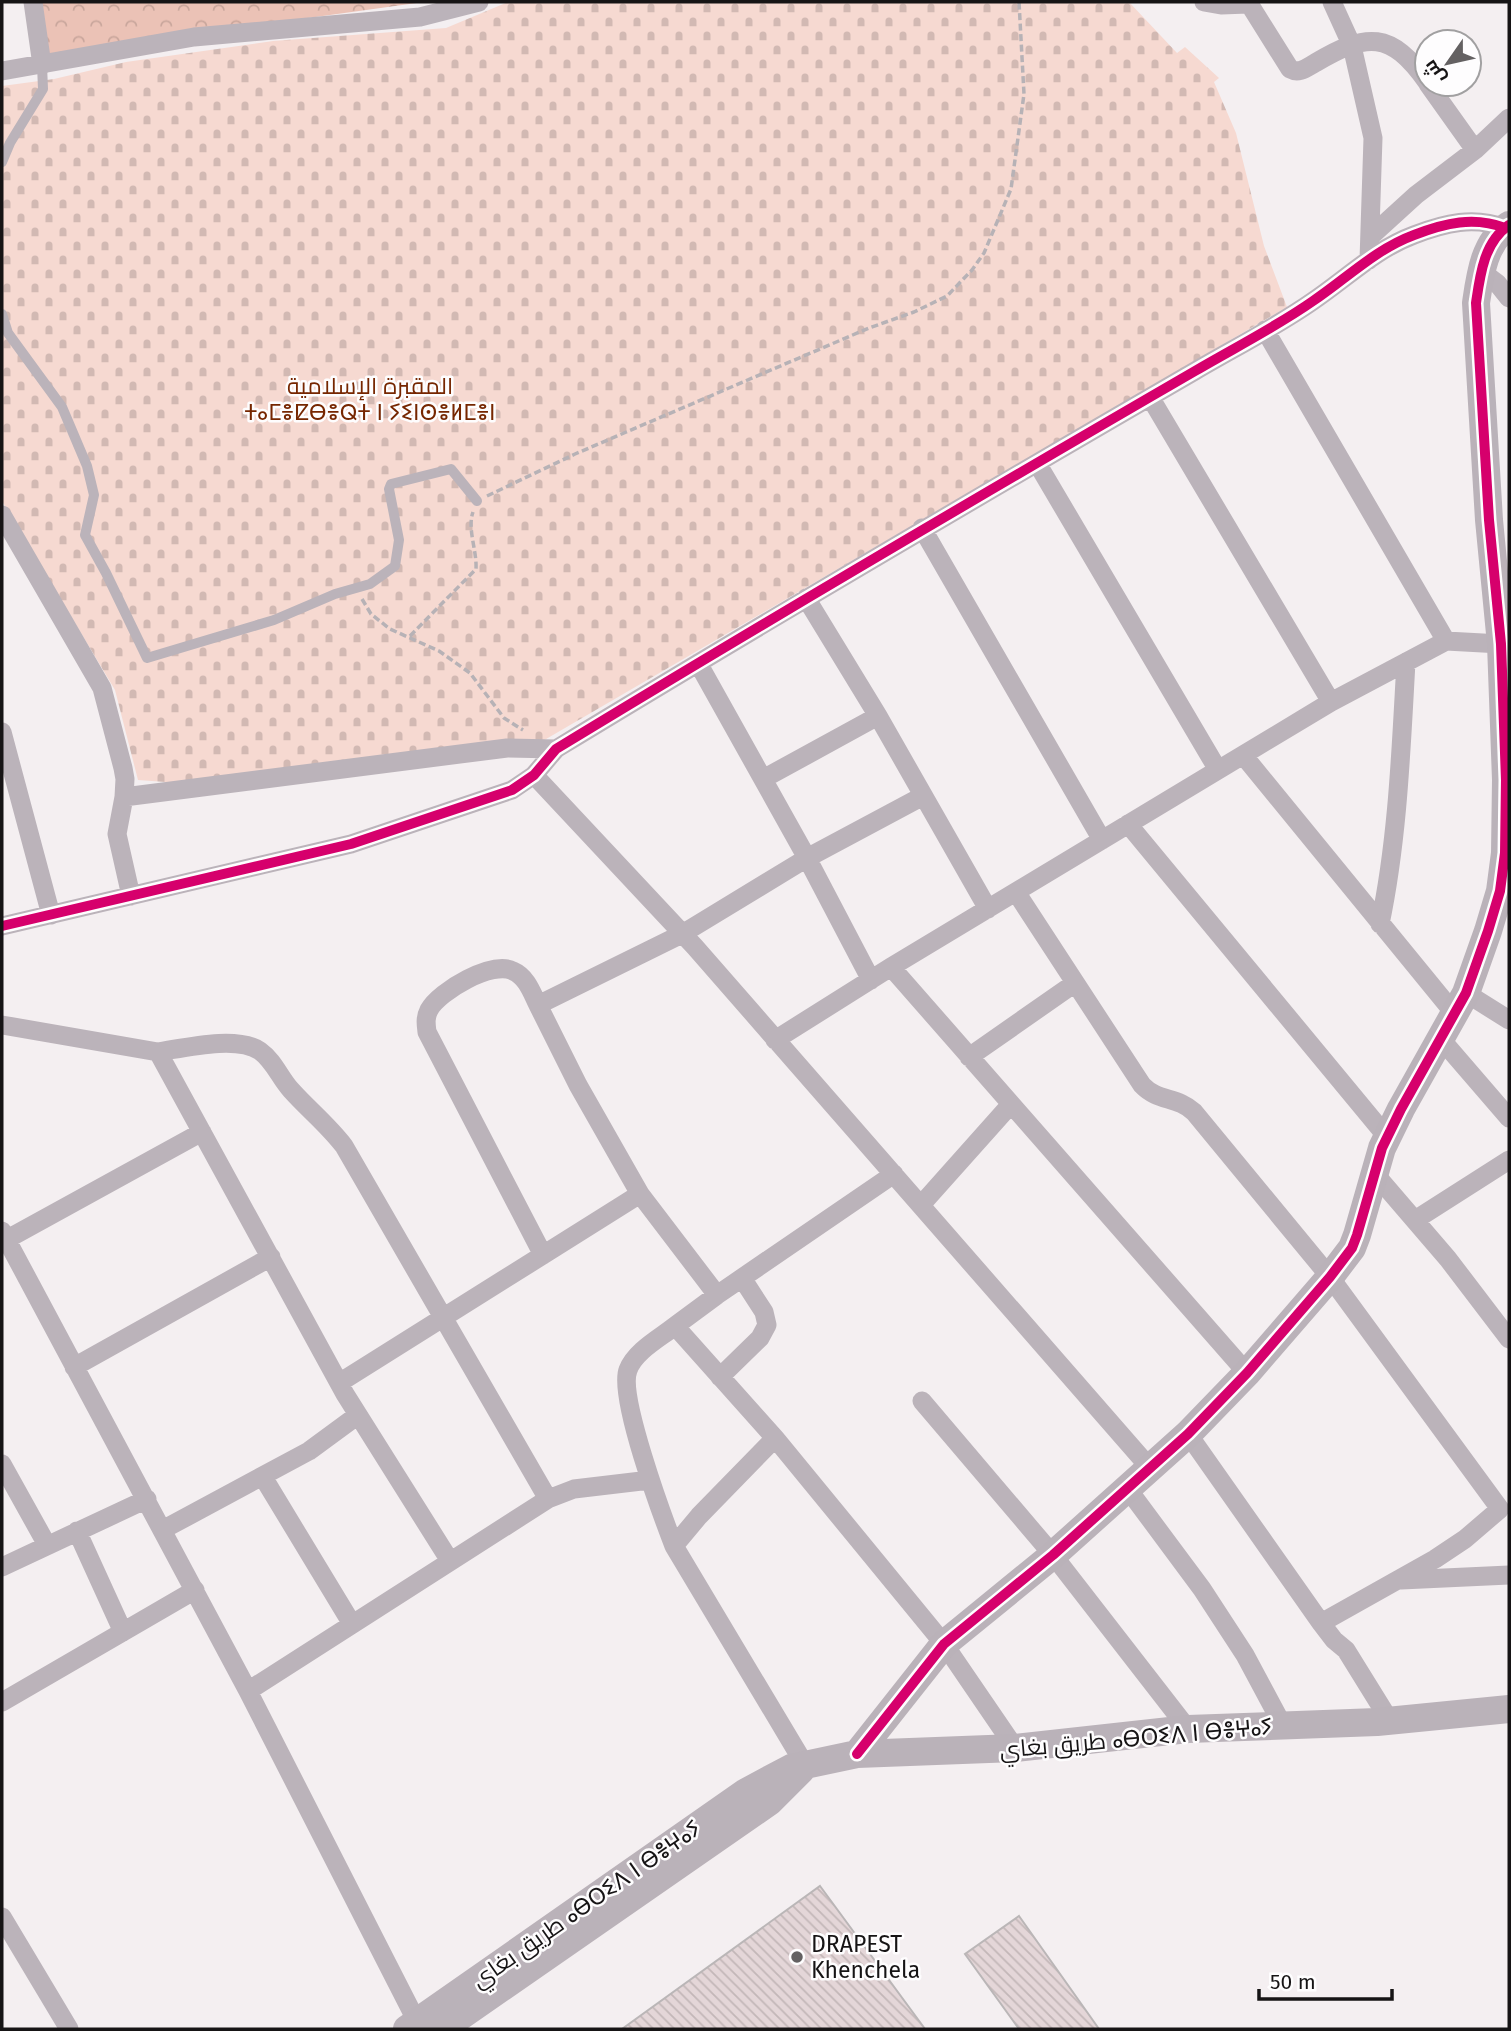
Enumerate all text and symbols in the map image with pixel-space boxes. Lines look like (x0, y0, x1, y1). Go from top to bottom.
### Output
north arrow (1413, 28, 1483, 98)
text: ش (1418, 56, 1451, 89)
park label: المقبرة الإسلامية ⵜⴰⵎⴻⵇⴱⴻⵕⵜ ⵏ ⵢⵉⵏⵙⴻⵍⵎⴻⵏ (244, 372, 496, 426)
street label: طريق بغاي ⴰⴱⵔⵉⴷ ⵏ ⴱⴻⵖⴰⵢ (998, 1712, 1274, 1768)
street label: طريق بغاي ⴰⴱⵔⵉⴷ ⵏ ⴱⴻⵖⴰⵢ (466, 1814, 709, 1997)
place label: DRAPEST Khenchela (811, 1930, 920, 1984)
marker: DRAPEST Khenchela (789, 1949, 805, 1965)
scale bar (1259, 1958, 1392, 2002)
text: 50 m (1270, 1969, 1316, 1995)

